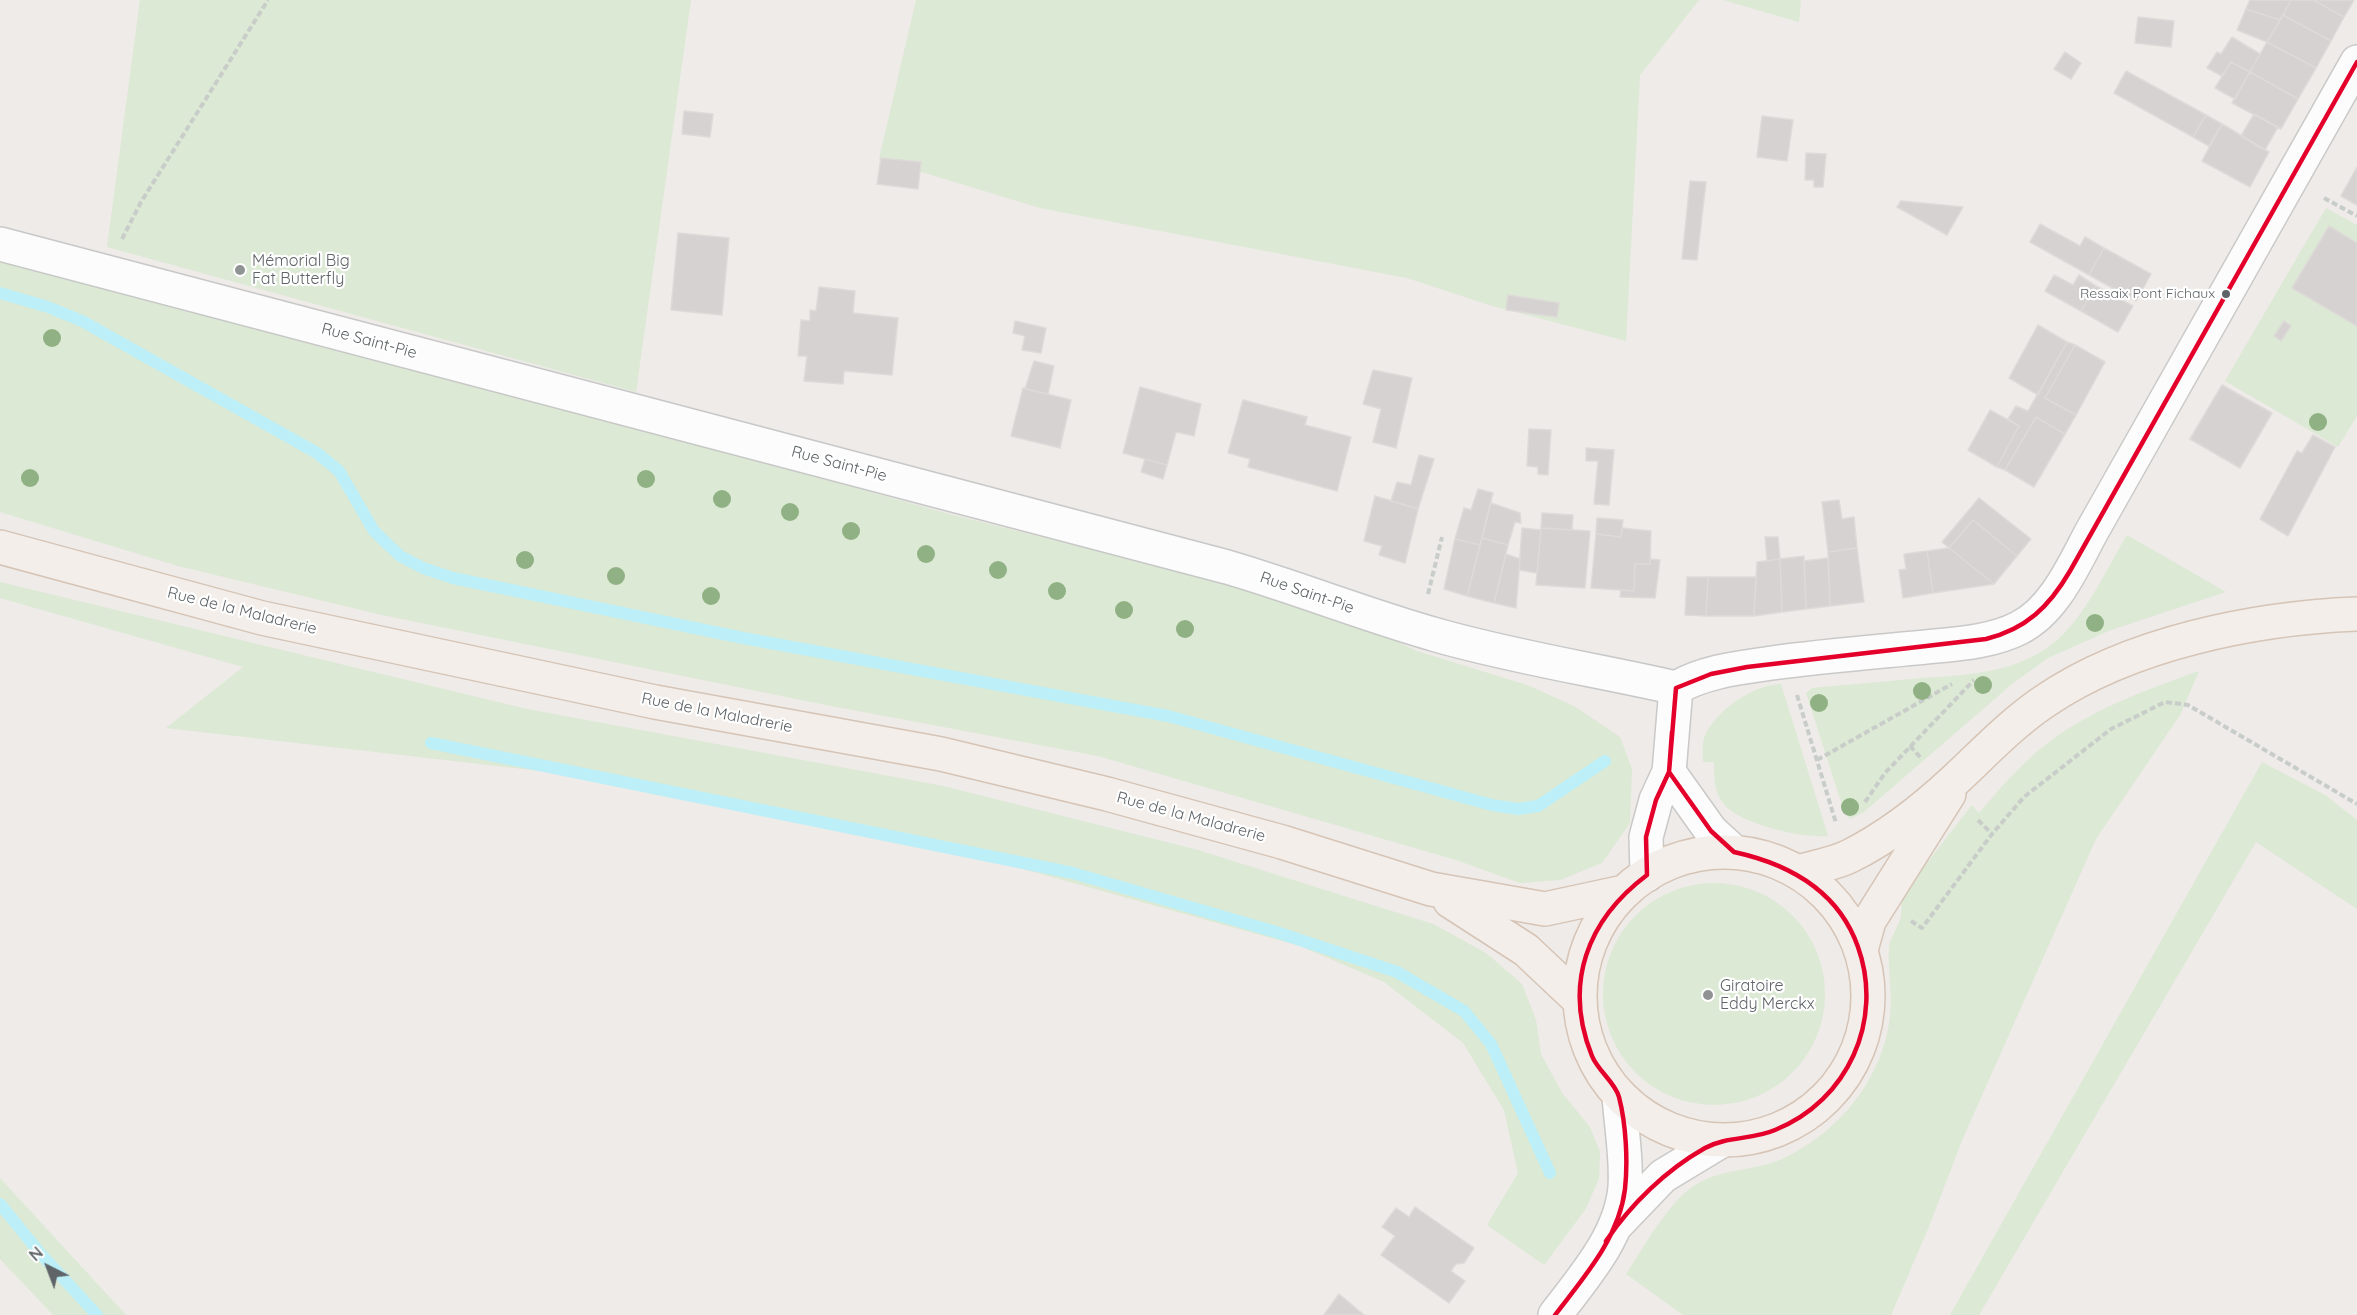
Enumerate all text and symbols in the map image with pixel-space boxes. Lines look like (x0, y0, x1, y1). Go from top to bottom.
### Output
place label: Mémorial Big Fat Butterfly (252, 251, 350, 289)
marker: Mémorial Big Fat Butterfly (233, 263, 247, 277)
place label: Ressaix Pont Fichaux (2080, 286, 2215, 302)
marker: Ressaix Pont Fichaux (2220, 288, 2232, 300)
street label: Rue Saint-Pie (319, 319, 419, 363)
street label: Rue Saint-Pie (789, 442, 889, 486)
street label: Rue Saint-Pie (1257, 568, 1357, 618)
street label: Rue de la Maladrerie (165, 583, 319, 639)
street label: Rue de la Maladrerie (640, 689, 794, 737)
street label: Rue de la Maladrerie (1114, 788, 1268, 846)
place label: Giratoire Eddy Merckx (1720, 976, 1815, 1014)
marker: Giratoire Eddy Merckx (1701, 988, 1715, 1002)
north arrow (18, 1237, 78, 1297)
text: N (25, 1242, 47, 1265)

